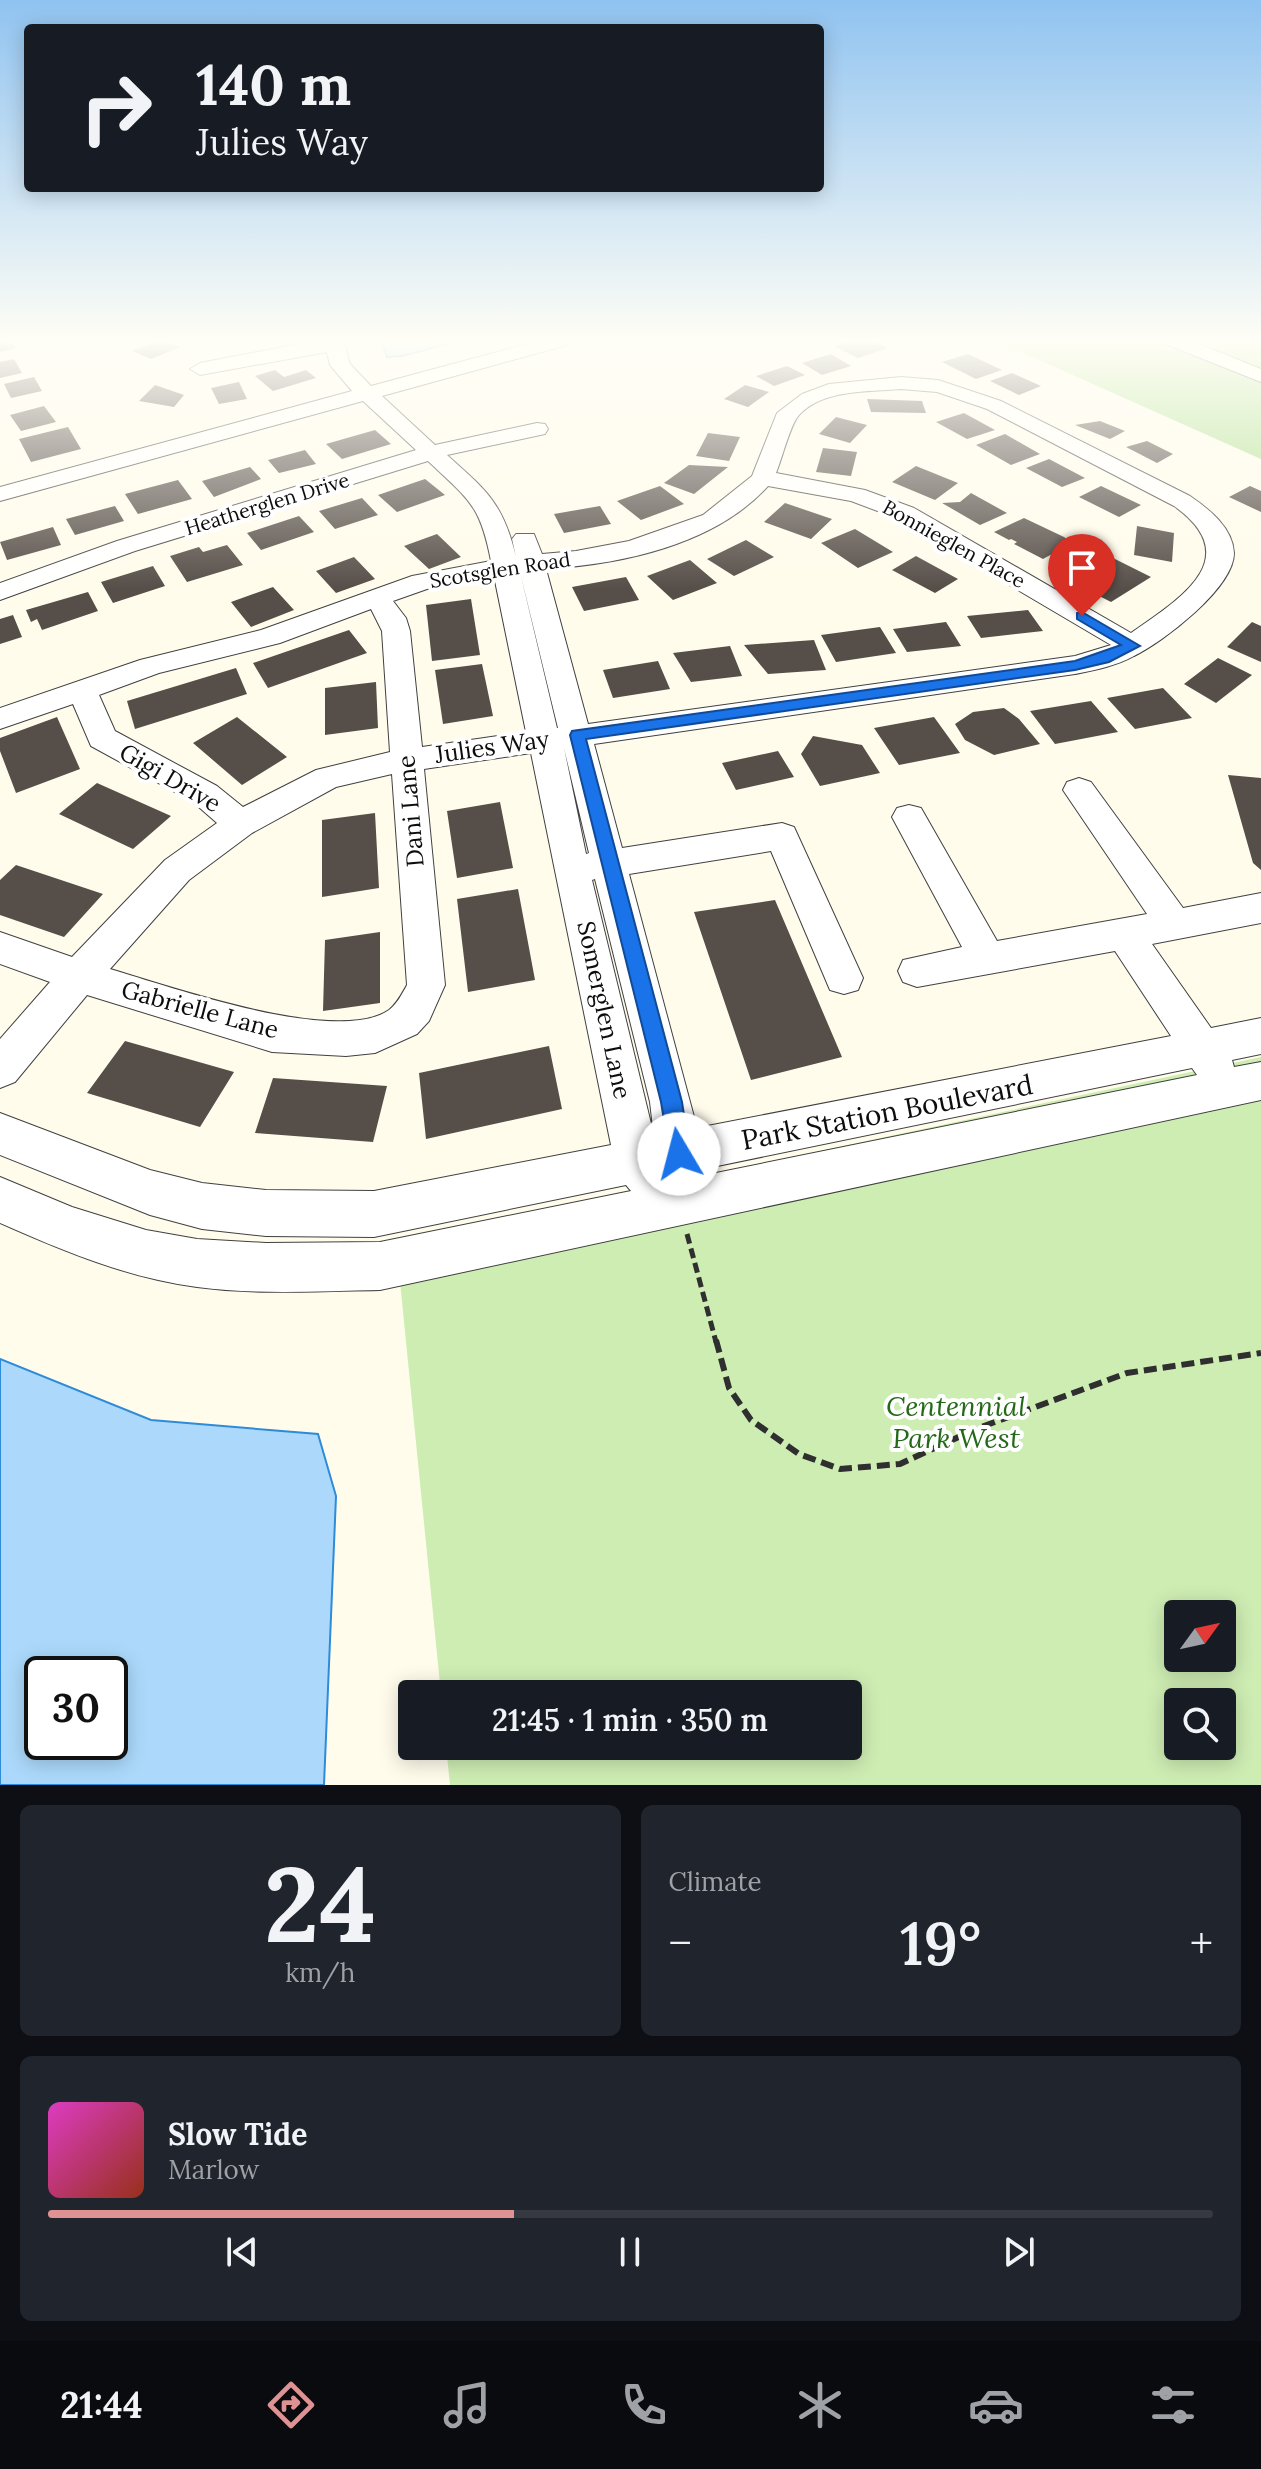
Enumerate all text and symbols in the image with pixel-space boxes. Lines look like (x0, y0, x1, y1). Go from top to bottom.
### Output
text: 140 m (196, 49, 351, 120)
icon: right (64, 56, 168, 160)
text: Julies Way (196, 119, 368, 165)
street label: Heatherglen Drive (182, 467, 352, 540)
street label: Bonnieglen Place (879, 494, 1030, 593)
pin (1048, 534, 1116, 616)
street label: Scotsglen Road (428, 546, 572, 593)
icon: arrive (1060, 546, 1104, 590)
street label: Julies Way (432, 723, 551, 770)
street label: Gigi Drive (114, 736, 226, 819)
street label: Dani Lane (390, 754, 431, 868)
street label: Somerglen Lane (571, 918, 638, 1102)
street label: Gabrielle Lane (118, 974, 282, 1045)
street label: Park Station Boulevard (738, 1066, 1036, 1158)
position arrow (637, 1112, 721, 1196)
park label: Centennial Park West (886, 1388, 1026, 1456)
north arrow (1164, 1600, 1236, 1672)
map controls (1164, 1600, 1236, 1760)
speed limit sign: 30 (24, 1656, 128, 1760)
button: search (1164, 1688, 1236, 1760)
text: 21:45 · 1 min · 350 m (492, 1701, 768, 1739)
text: 24 (264, 1837, 376, 1970)
text: Climate (669, 1865, 762, 1898)
text: 19° (900, 1905, 982, 1981)
text: − (669, 1915, 692, 1971)
text: + (1190, 1915, 1213, 1971)
text: km/h (285, 1956, 355, 1989)
text: Slow Tide (168, 2115, 307, 2153)
text: Marlow (168, 2153, 259, 2186)
icon: previous (220, 2230, 264, 2274)
icon: pause (608, 2230, 652, 2274)
icon: next (997, 2230, 1041, 2274)
icon: directions (263, 2377, 319, 2433)
icon: music (439, 2377, 495, 2433)
icon: phone (616, 2377, 672, 2433)
icon: climate (792, 2377, 848, 2433)
icon: car (968, 2377, 1024, 2433)
icon: filters (1145, 2377, 1201, 2433)
text: 21:44 (60, 2382, 143, 2428)

